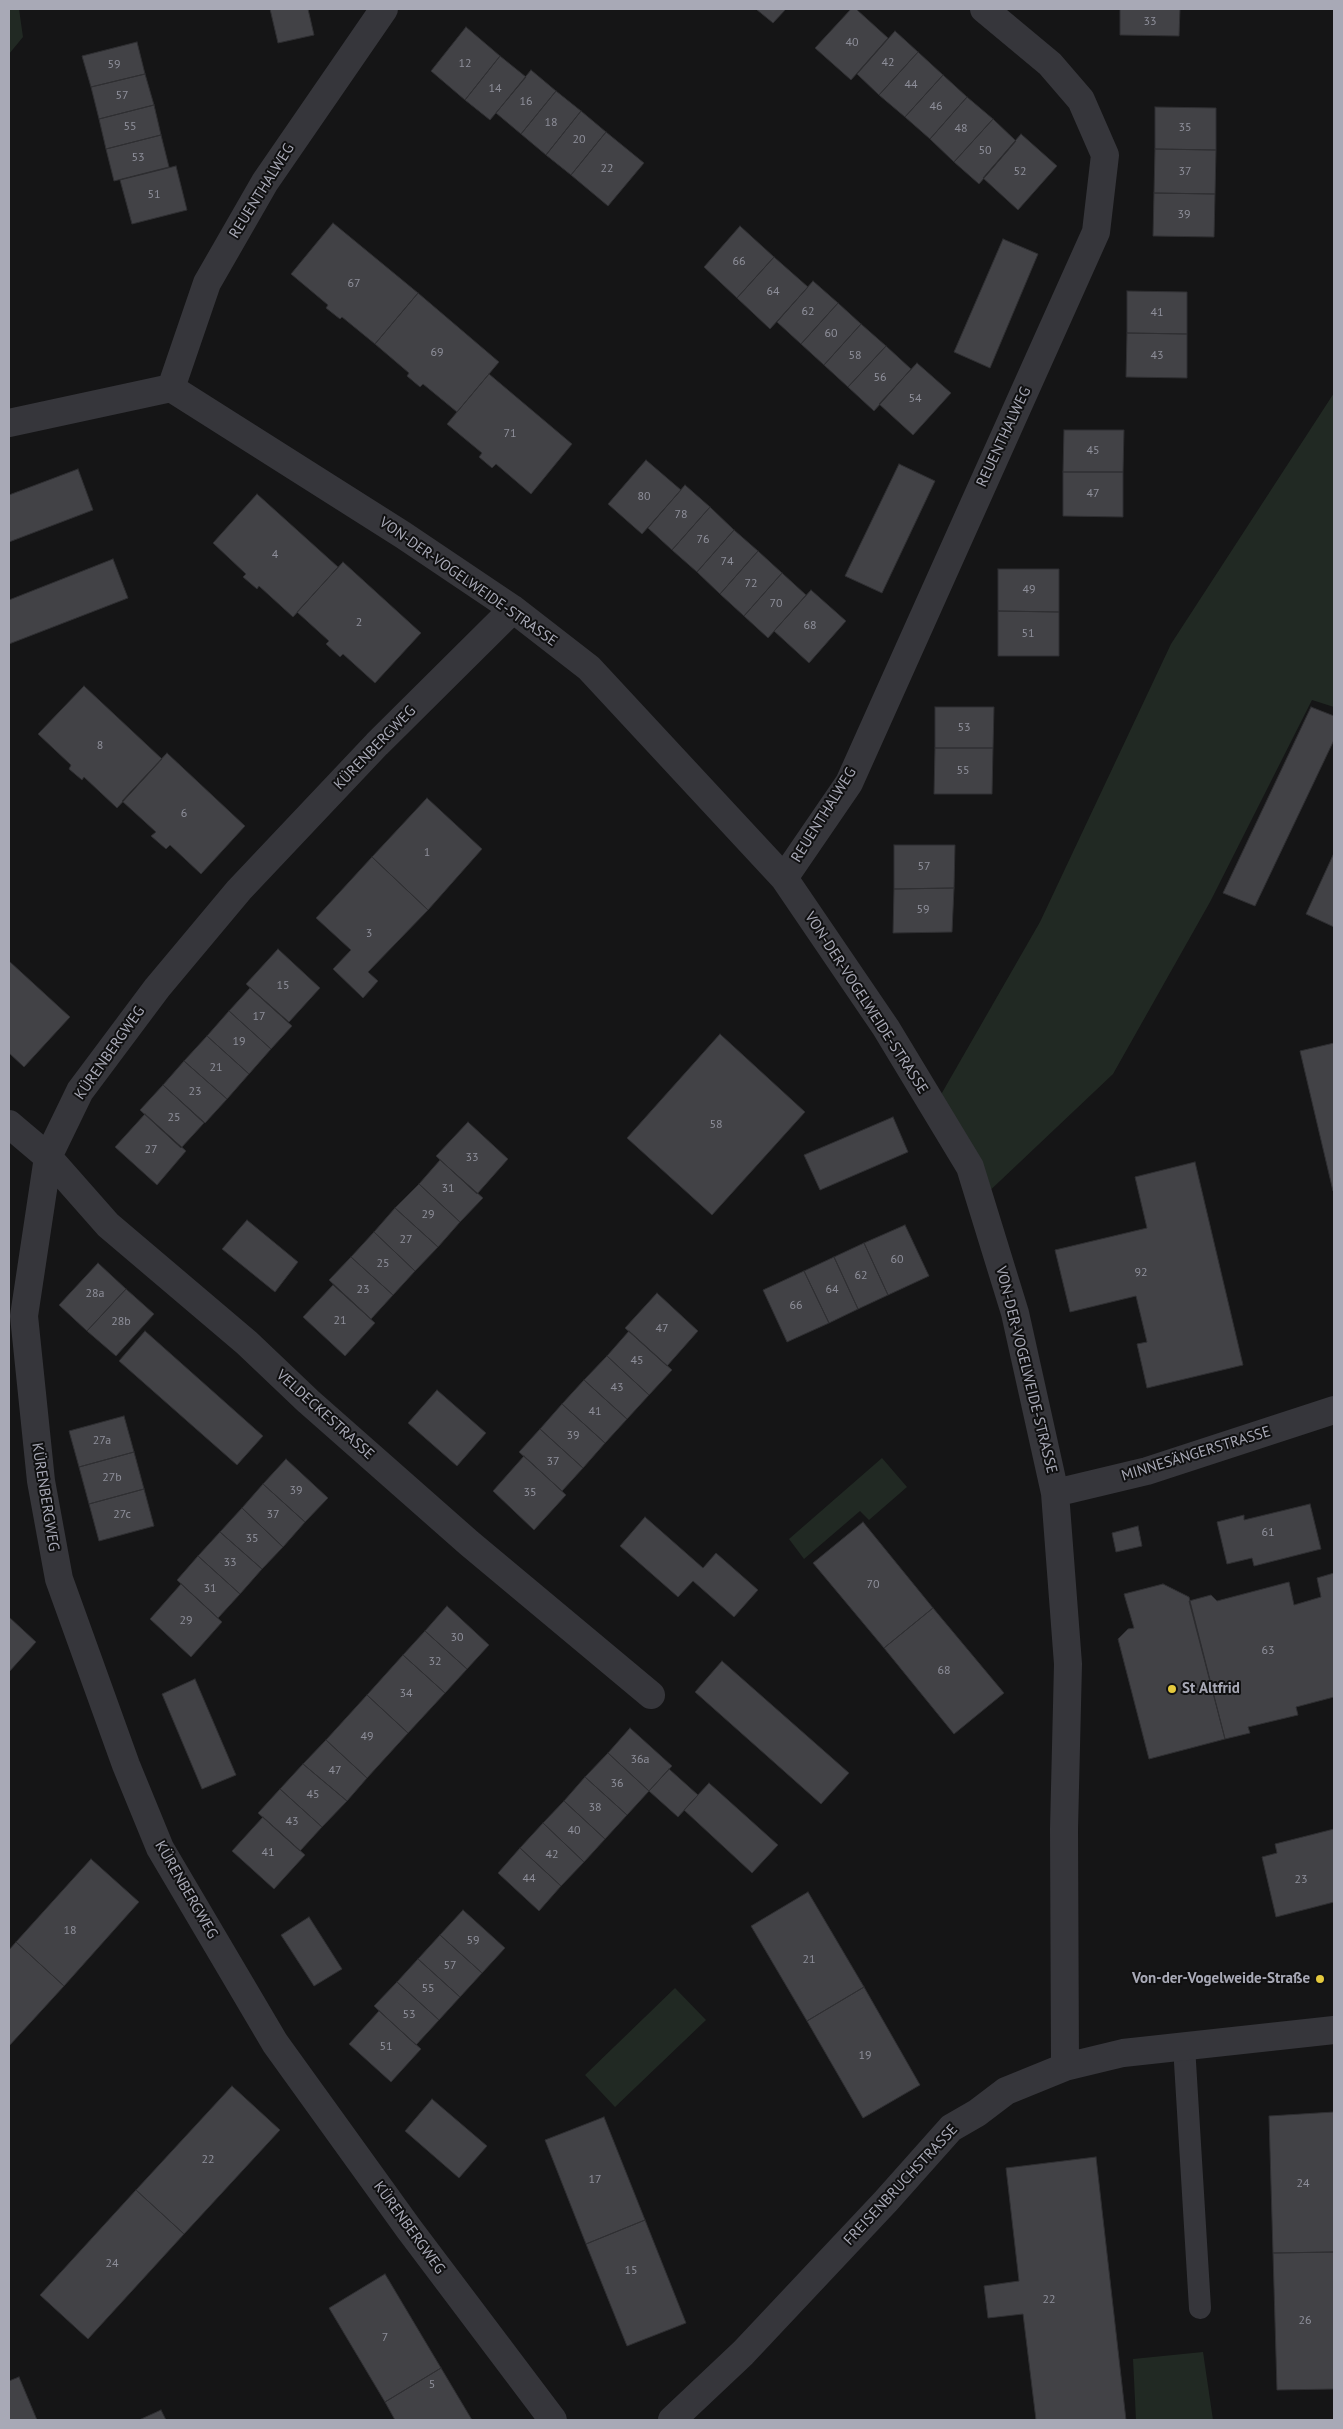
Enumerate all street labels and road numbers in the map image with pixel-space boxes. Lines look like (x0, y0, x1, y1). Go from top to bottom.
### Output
street label: REUENTHALWEG (226, 140, 298, 242)
street label: REUENTHALWEG (973, 384, 1035, 490)
street label: VON-DER-VOGELWEIDE-STRASSE (376, 514, 560, 650)
street label: KÜRENBERGWEG (330, 702, 420, 794)
street label: REUENTHALWEG (788, 764, 860, 866)
street label: VON-DER-VOGELWEIDE-STRASSE (800, 909, 932, 1097)
street label: KÜRENBERGWEG (71, 1003, 149, 1103)
street label: VON-DER-VOGELWEIDE-STRASSE (992, 1265, 1060, 1475)
street label: VELDECKESTRASSE (272, 1366, 378, 1464)
street label: MINNESÄNGERSTRASSE (1119, 1423, 1273, 1485)
street label: KÜRENBERGWEG (28, 1441, 62, 1553)
street label: KÜRENBERGWEG (151, 1838, 221, 1942)
street label: FREISENBRUCHSTRASSE (840, 2121, 962, 2249)
street label: KÜRENBERGWEG (369, 2178, 449, 2278)

